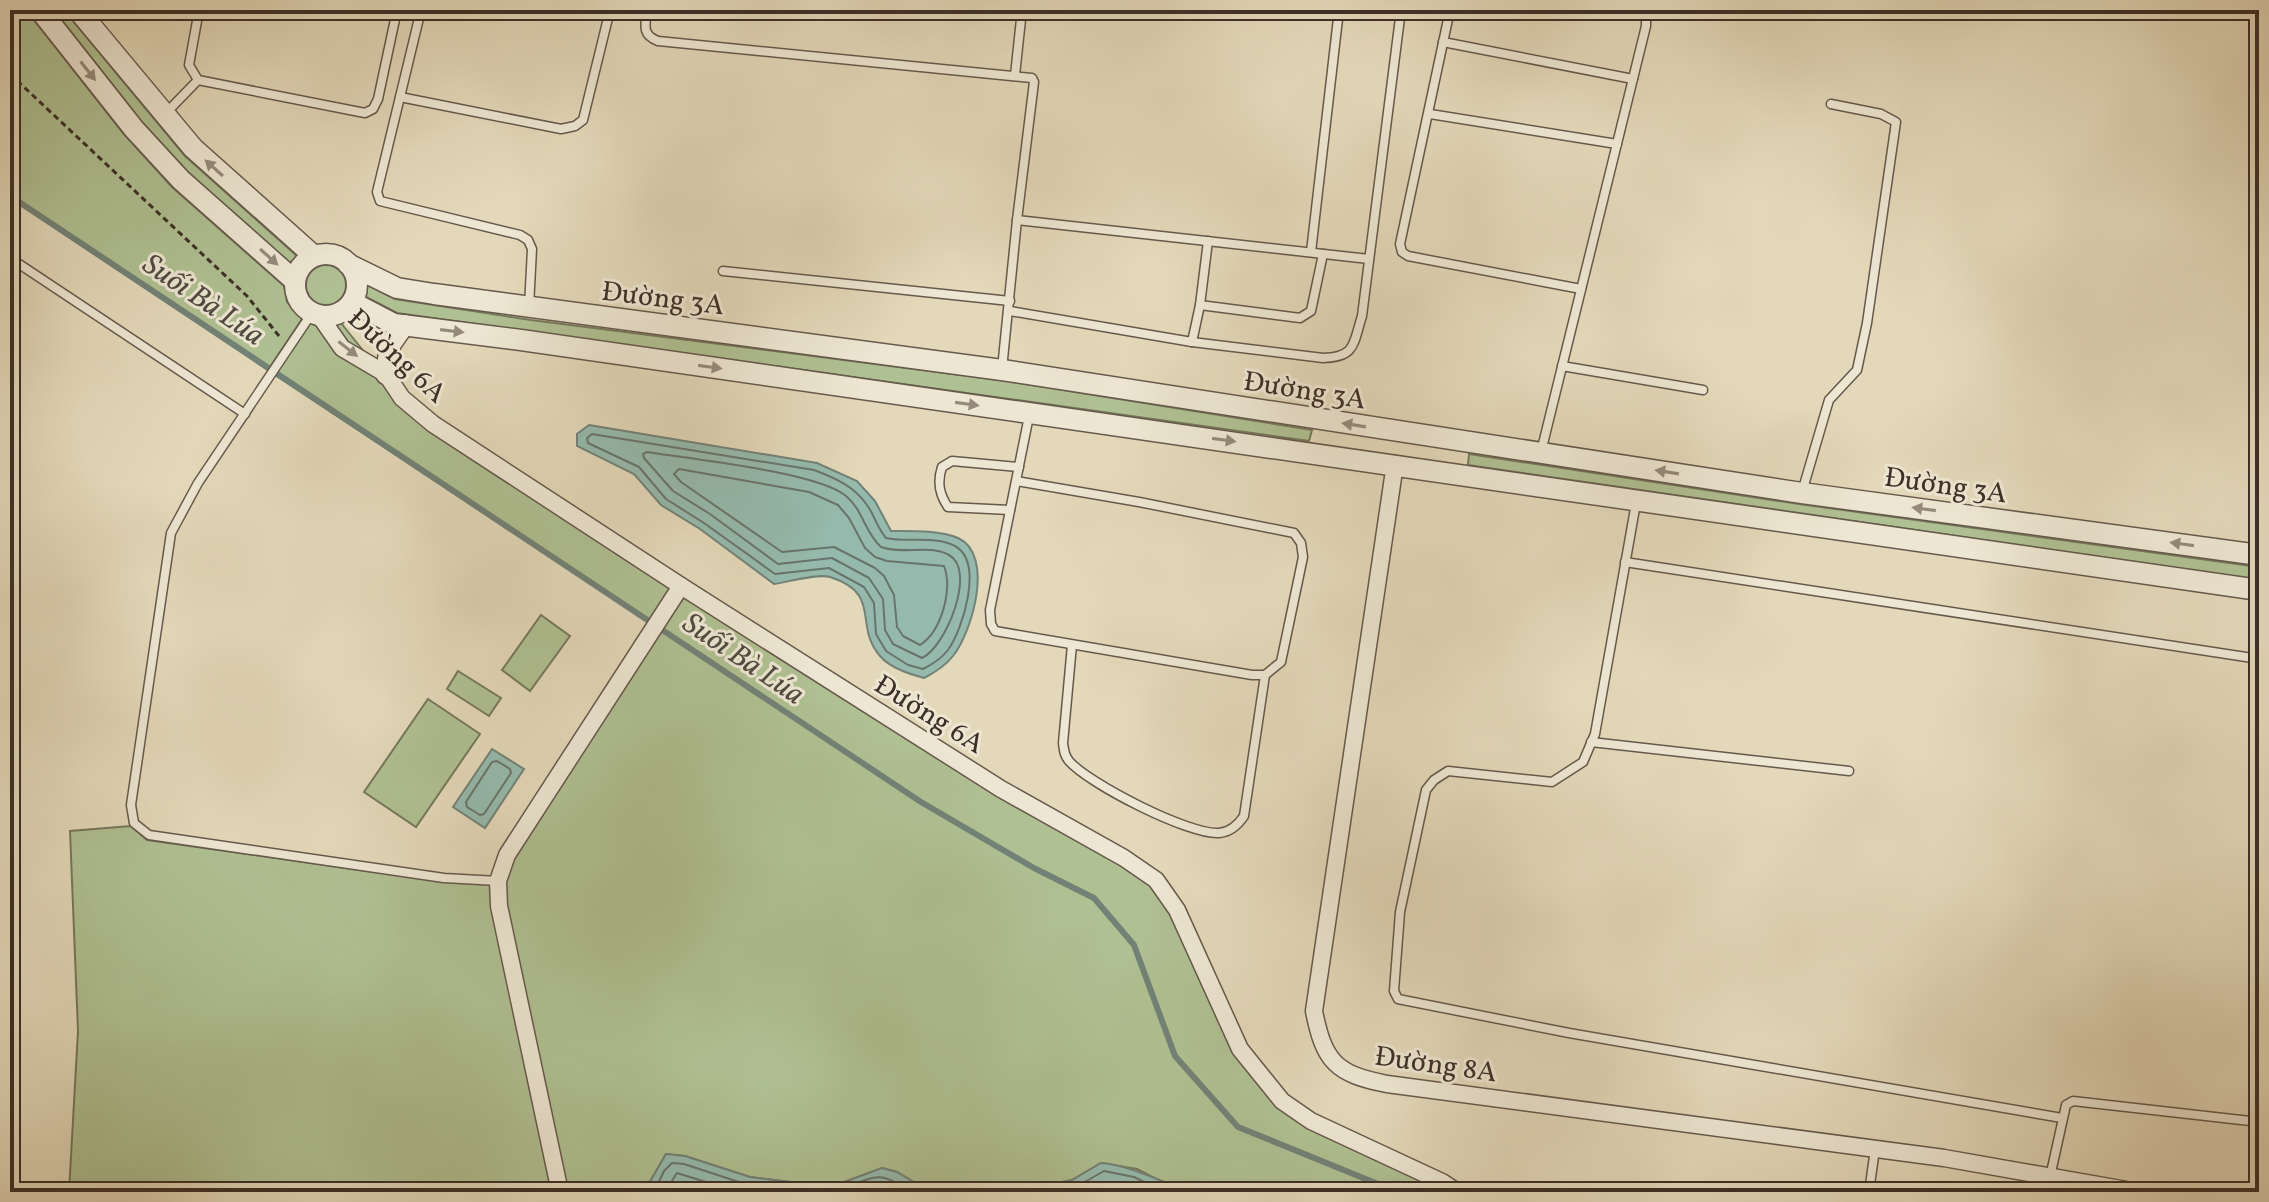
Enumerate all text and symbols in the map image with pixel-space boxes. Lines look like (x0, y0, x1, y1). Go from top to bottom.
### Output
one-way arrow (80, 61, 96, 81)
one-way arrow (204, 159, 223, 177)
water label: Suối Bà Lúa (134, 244, 272, 357)
one-way arrow (259, 248, 278, 266)
street label: Đường 3A (599, 273, 727, 326)
street label: Đường 6A (338, 301, 455, 413)
one-way arrow (440, 325, 465, 338)
one-way arrow (338, 341, 358, 357)
one-way arrow (697, 361, 722, 374)
street label: Đường 3A (1241, 363, 1369, 420)
one-way arrow (955, 398, 980, 411)
one-way arrow (1341, 419, 1366, 431)
one-way arrow (1212, 434, 1237, 447)
street label: Đường 3A (1882, 459, 2010, 514)
one-way arrow (1654, 465, 1679, 478)
one-way arrow (1911, 503, 1936, 516)
one-way arrow (2169, 537, 2194, 550)
water label: Suối Bà Lúa (674, 603, 812, 716)
street label: Đường 6A (866, 666, 991, 764)
street label: Đường 8A (1372, 1038, 1500, 1093)

